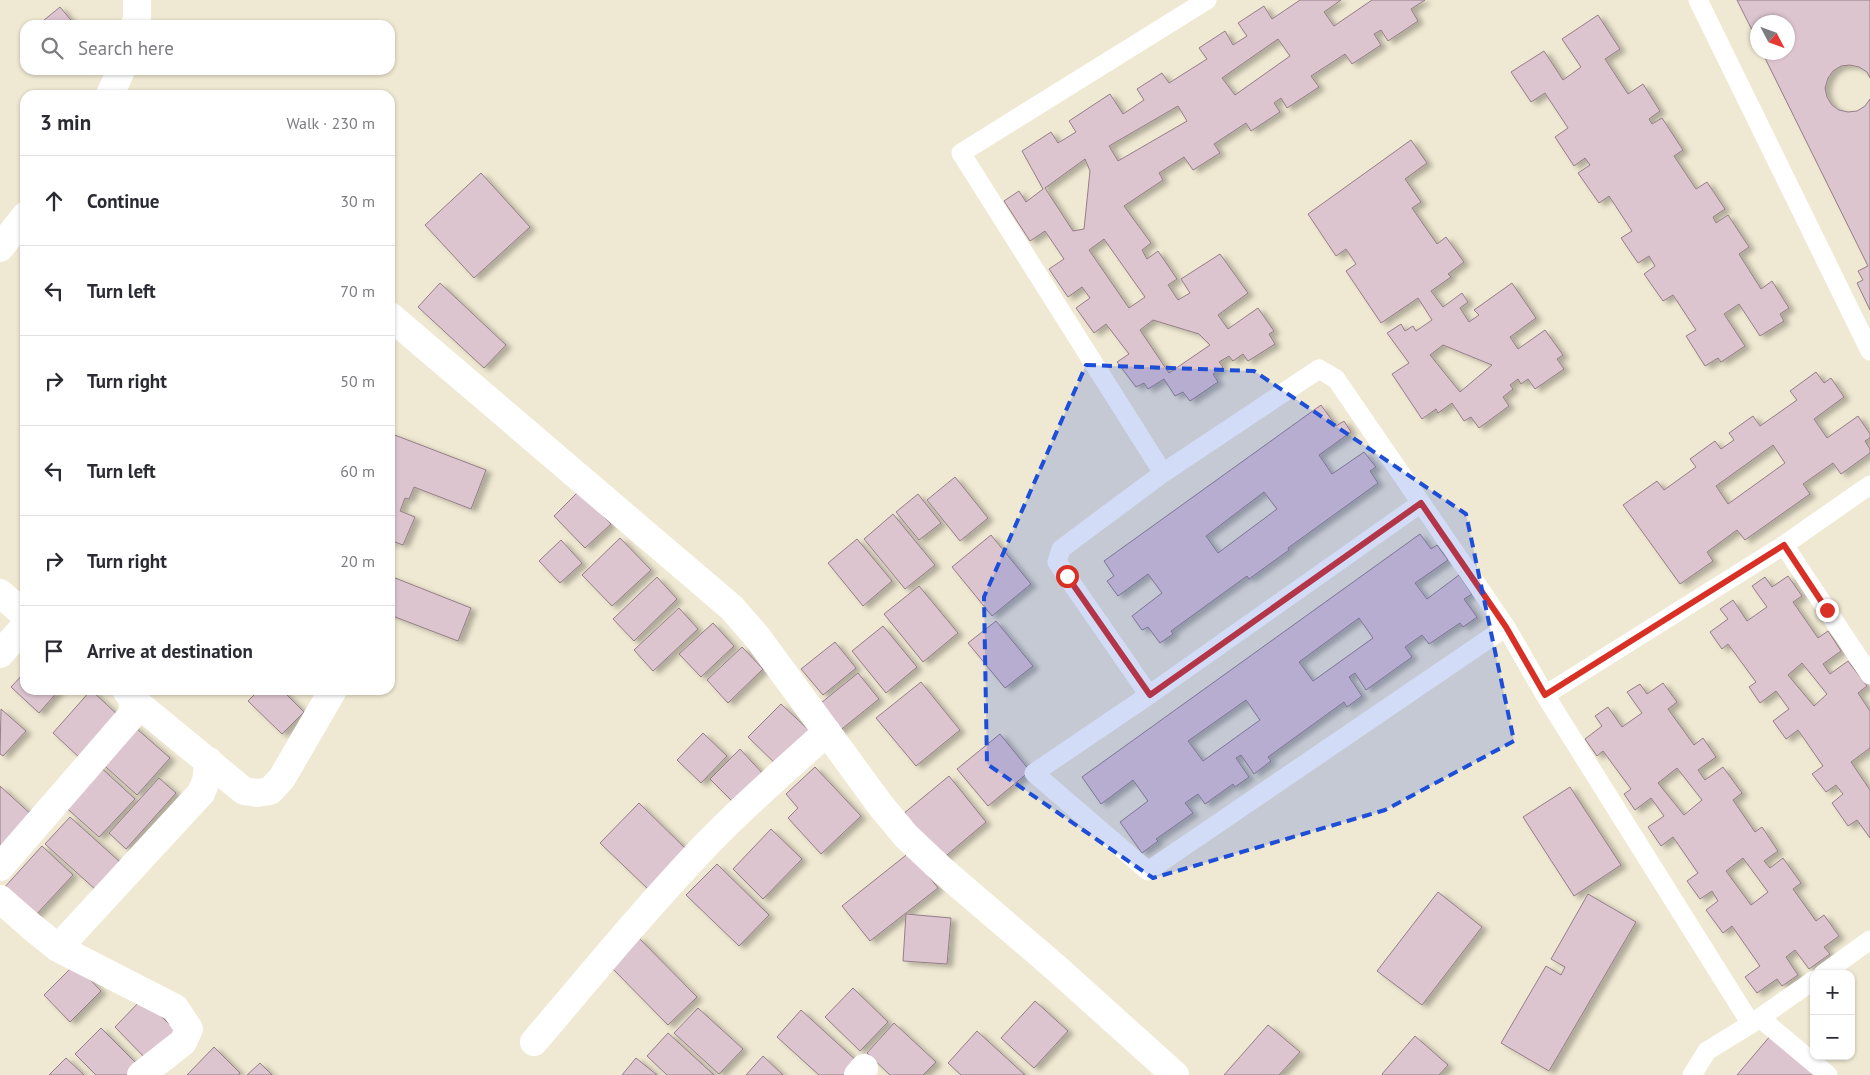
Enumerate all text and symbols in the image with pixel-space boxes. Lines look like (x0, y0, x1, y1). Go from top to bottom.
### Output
north arrow (1750, 15, 1795, 60)
search box (20, 20, 395, 75)
icon: search (38, 34, 66, 62)
text: Search here (78, 36, 174, 60)
text: 3 min (40, 109, 91, 136)
text: Walk · 230 m (286, 113, 375, 133)
icon: ahead (40, 187, 68, 215)
text: Continue (87, 189, 159, 213)
text: 30 m (340, 191, 375, 211)
icon: left (40, 277, 68, 305)
text: Turn left (87, 279, 156, 303)
text: 70 m (340, 281, 375, 301)
icon: right (40, 367, 68, 395)
text: Turn right (87, 369, 167, 393)
text: 50 m (340, 371, 375, 391)
icon: left (40, 457, 68, 485)
text: Turn left (87, 459, 156, 483)
text: 60 m (340, 461, 375, 481)
icon: right (40, 547, 68, 575)
text: Turn right (87, 549, 167, 573)
text: 20 m (340, 551, 375, 571)
route start (1056, 565, 1079, 588)
route end (1816, 599, 1839, 622)
icon: arrive (40, 637, 68, 665)
text: Arrive at destination (87, 639, 253, 663)
map controls (1810, 970, 1855, 1060)
button: + (1810, 970, 1855, 1015)
button: − (1810, 1015, 1855, 1060)

